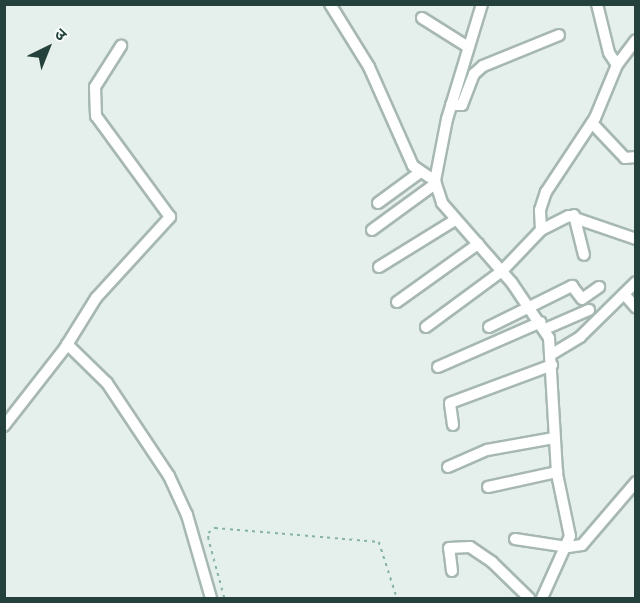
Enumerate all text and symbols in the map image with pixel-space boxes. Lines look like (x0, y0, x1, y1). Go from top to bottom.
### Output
north arrow (18, 18, 78, 78)
text: उ (49, 24, 71, 46)

